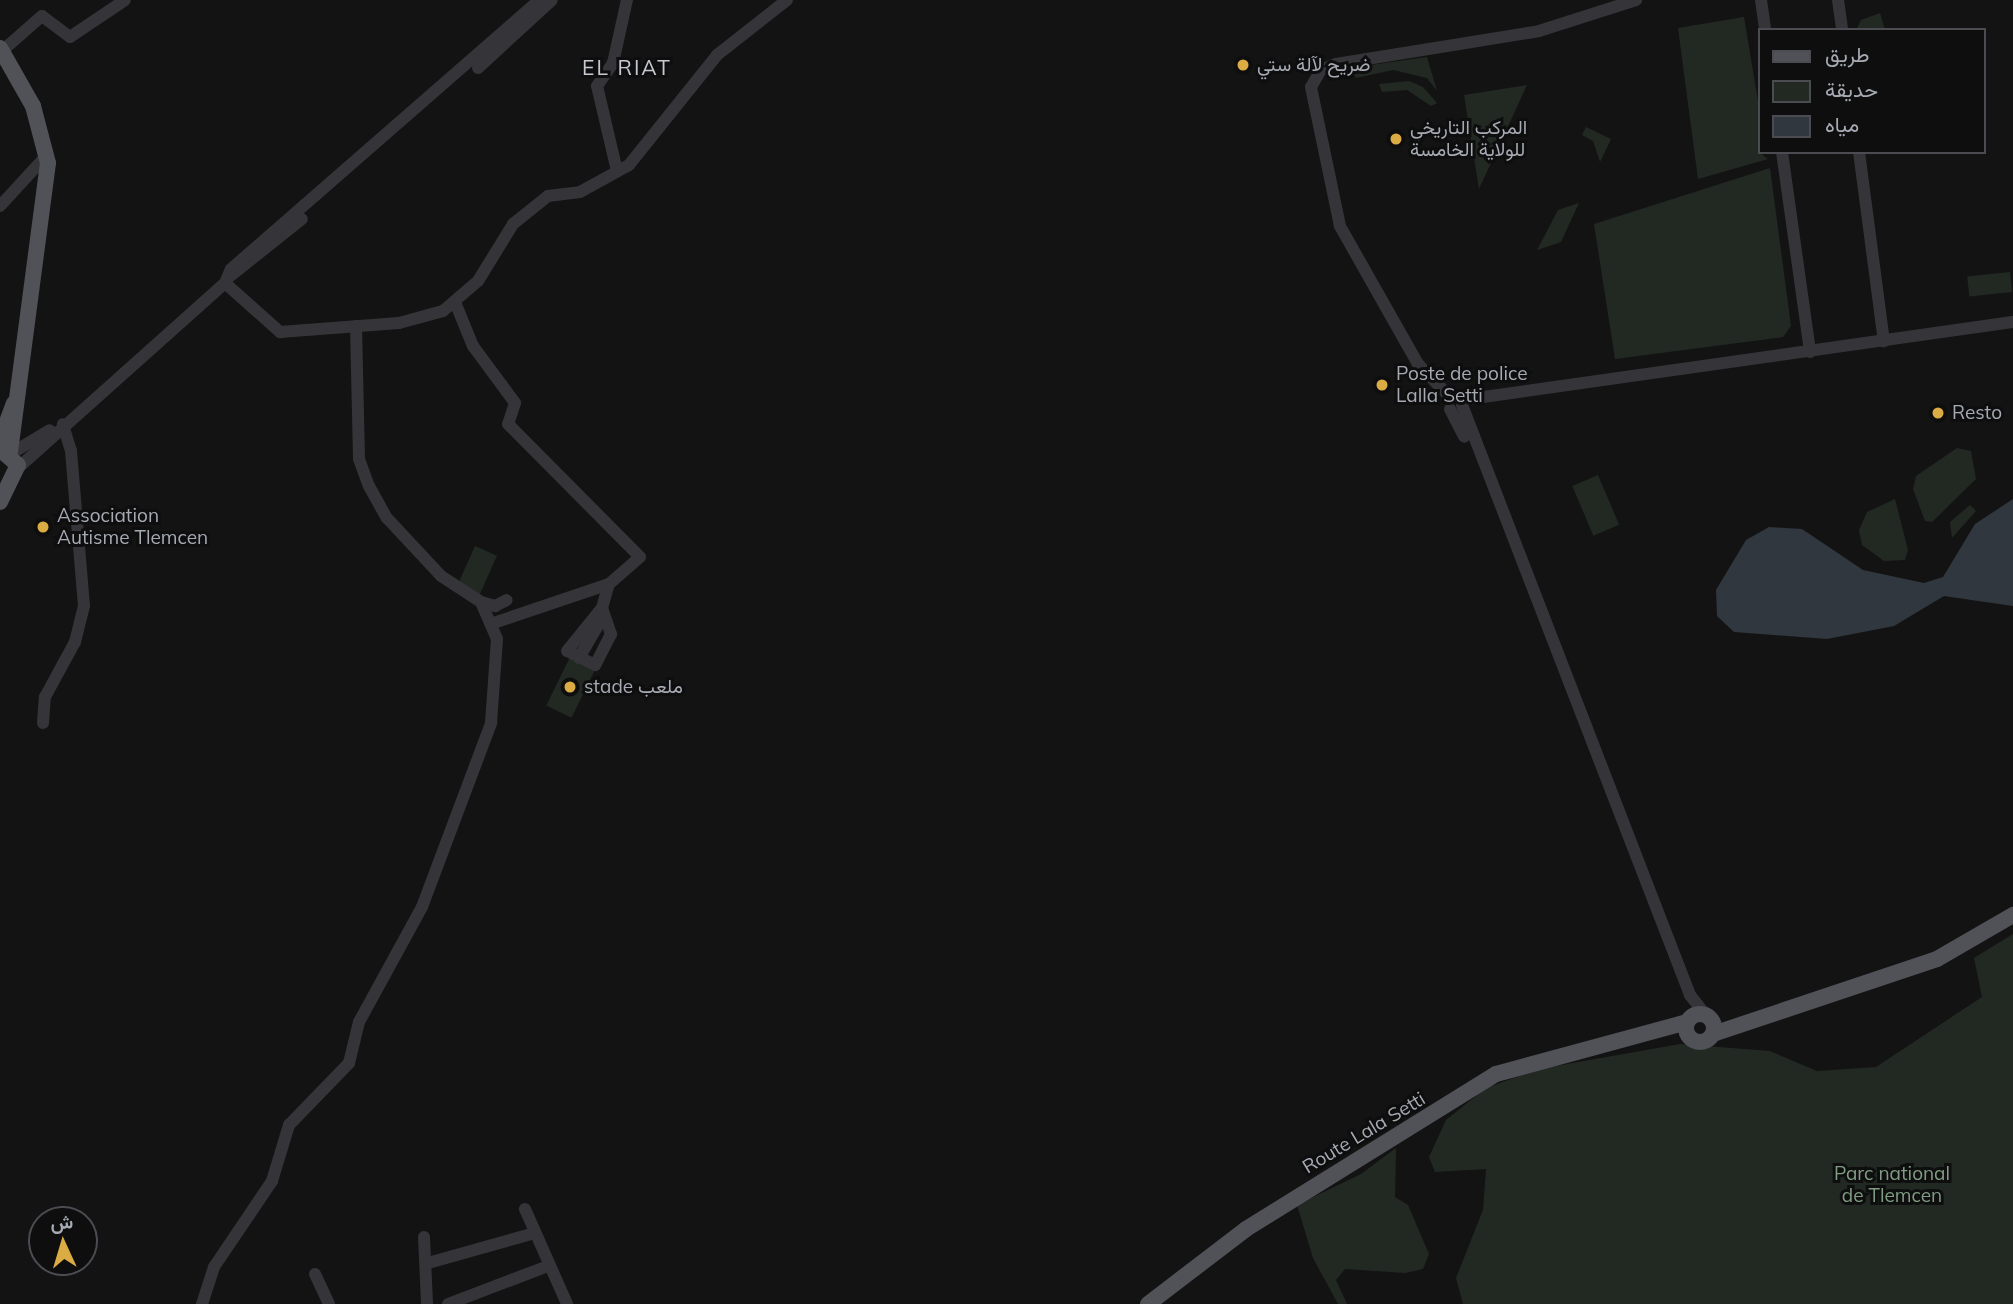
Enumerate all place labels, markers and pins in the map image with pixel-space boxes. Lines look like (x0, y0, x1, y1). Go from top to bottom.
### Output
place label: ضريح لآلة ستي (1257, 54, 1370, 76)
marker: ضريح لآلة ستي (1235, 57, 1251, 73)
place label: المركب التاريخي للولاية الخامسة (1410, 117, 1527, 161)
marker: المركب التاريخي للولاية الخامسة (1388, 131, 1404, 147)
place label: Poste de police Lalla Setti (1396, 363, 1528, 407)
marker: Poste de police Lalla Setti (1374, 377, 1390, 393)
place label: Resto (1952, 402, 2002, 424)
marker: Resto (1930, 405, 1946, 421)
place label: Association Autisme Tlemcen (57, 505, 208, 549)
marker: Association Autisme Tlemcen (35, 519, 51, 535)
place label: stade ملعب (584, 676, 683, 698)
marker: stade ملعب (562, 679, 578, 695)

